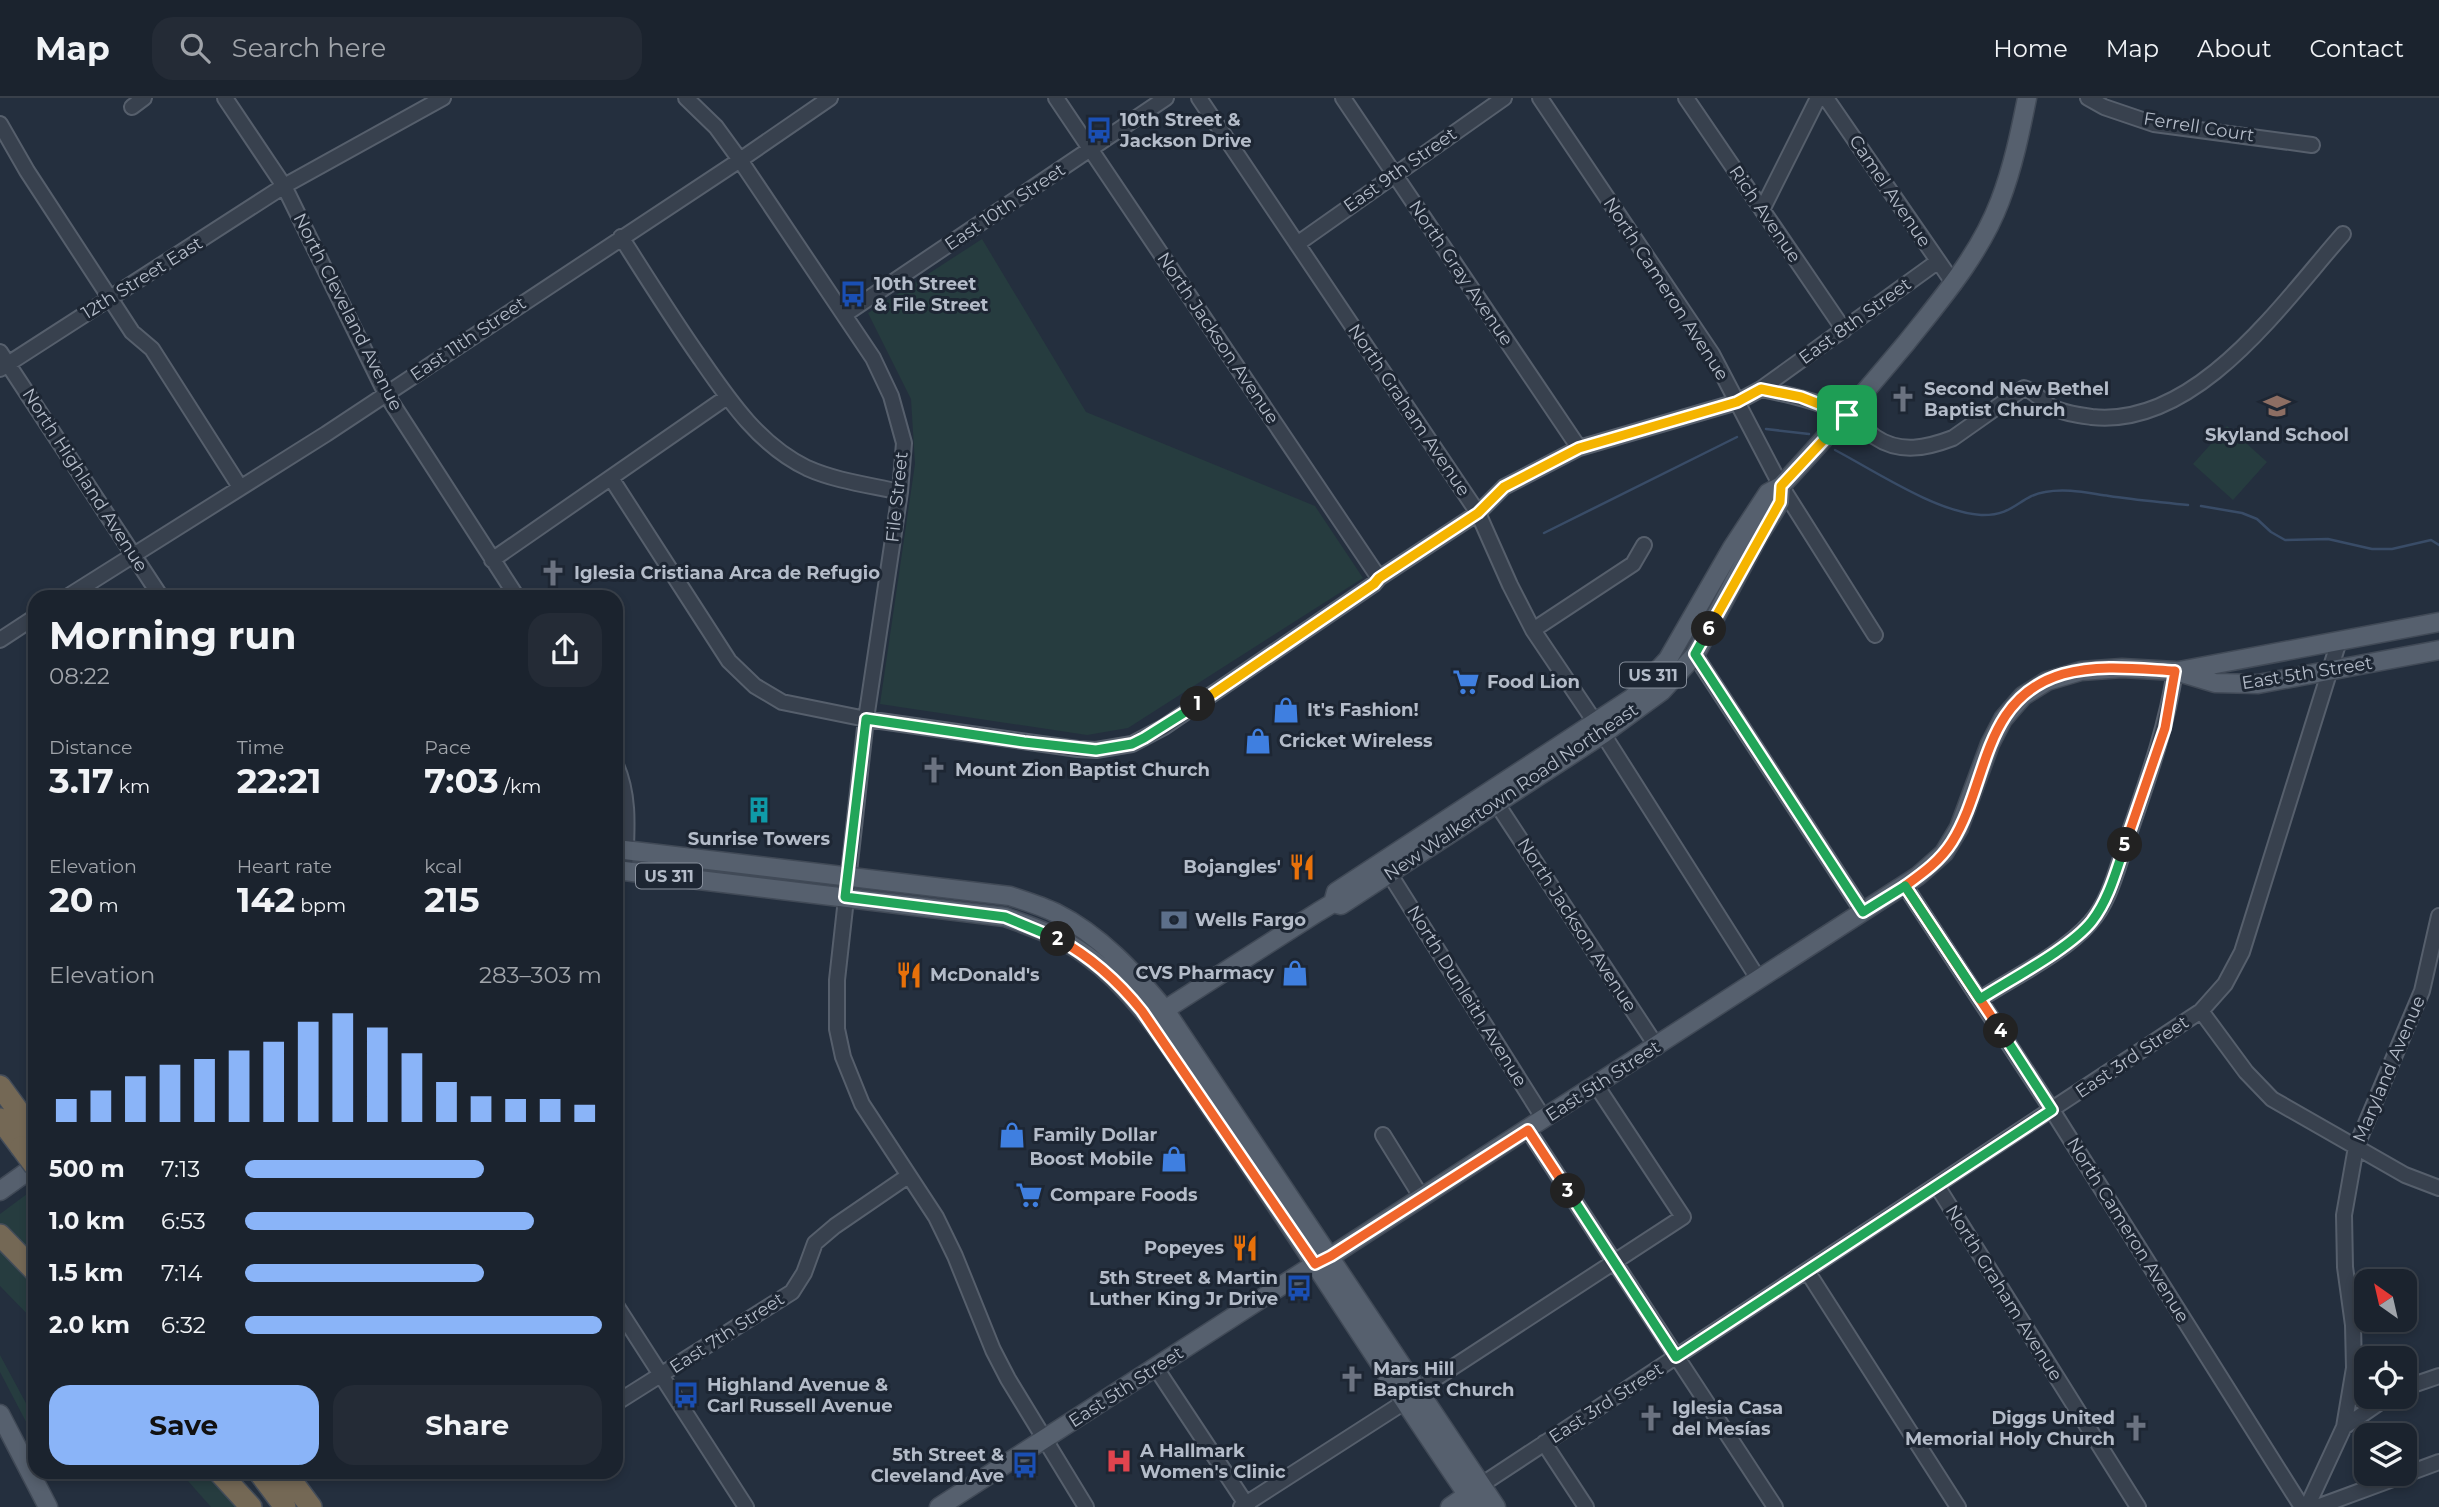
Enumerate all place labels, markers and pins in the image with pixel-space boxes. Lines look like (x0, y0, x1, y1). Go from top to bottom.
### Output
place label: 10th Street & Jackson Drive (1119, 109, 1252, 152)
bus stop icon: 10th Street & Jackson Drive (1084, 115, 1114, 145)
place label: 10th Street & File Street (874, 273, 989, 316)
bus stop icon: 10th Street & File Street (838, 279, 868, 309)
place label: Second New Bethel Baptist Church (1924, 378, 2109, 421)
church icon: Second New Bethel Baptist Church (1888, 384, 1918, 414)
pin (1817, 385, 1877, 445)
school or university icon: Skyland School (2262, 391, 2292, 421)
place label: Skyland School (2205, 424, 2349, 446)
church icon: Iglesia Cristiana Arca de Refugio (538, 558, 568, 588)
place label: Iglesia Cristiana Arca de Refugio (574, 562, 880, 584)
pin: 6 (1692, 612, 1726, 646)
supermarket icon: Food Lion (1451, 667, 1481, 697)
place label: Food Lion (1487, 671, 1580, 693)
pin: 1 (1180, 686, 1216, 722)
shop icon: It's Fashion! (1271, 695, 1301, 725)
place label: It's Fashion! (1307, 699, 1419, 721)
shop icon: Cricket Wireless (1243, 726, 1273, 756)
place label: Cricket Wireless (1279, 730, 1433, 752)
church icon: Mount Zion Baptist Church (919, 755, 949, 785)
place label: Mount Zion Baptist Church (955, 759, 1210, 781)
building icon: Sunrise Towers (744, 795, 774, 825)
place label: Sunrise Towers (688, 828, 831, 850)
pin: 5 (2108, 828, 2142, 862)
restaurant icon: Bojangles' (1287, 852, 1317, 882)
place label: Bojangles' (1183, 856, 1281, 878)
bank icon: Wells Fargo (1159, 905, 1189, 935)
place label: Wells Fargo (1195, 909, 1306, 931)
pin: 2 (1040, 922, 1076, 956)
shop icon: CVS Pharmacy (1280, 958, 1310, 988)
restaurant icon: McDonald's (894, 960, 924, 990)
place label: CVS Pharmacy (1135, 962, 1274, 984)
place label: McDonald's (930, 964, 1040, 986)
pin: 4 (1983, 1014, 2018, 1048)
shop icon: Family Dollar (997, 1120, 1027, 1150)
place label: Family Dollar (1033, 1124, 1158, 1146)
shop icon: Boost Mobile (1159, 1144, 1189, 1174)
place label: Boost Mobile (1030, 1148, 1153, 1170)
pin: 3 (1550, 1174, 1586, 1208)
supermarket icon: Compare Foods (1014, 1180, 1044, 1210)
place label: Compare Foods (1050, 1184, 1198, 1206)
restaurant icon: Popeyes (1230, 1233, 1260, 1263)
place label: Popeyes (1144, 1237, 1224, 1259)
place label: 5th Street & Martin Luther King Jr Drive (1089, 1267, 1278, 1310)
bus stop icon: 5th Street & Martin Luther King Jr Drive (1284, 1273, 1314, 1303)
place label: Mars Hill Baptist Church (1373, 1358, 1514, 1401)
church icon: Mars Hill Baptist Church (1337, 1364, 1367, 1394)
place label: Highland Avenue & Carl Russell Avenue (707, 1374, 893, 1417)
bus stop icon: Highland Avenue & Carl Russell Avenue (671, 1380, 701, 1410)
place label: Iglesia Casa del Mesías (1672, 1397, 1783, 1440)
church icon: Iglesia Casa del Mesías (1636, 1403, 1666, 1433)
place label: Diggs United Memorial Holy Church (1905, 1407, 2115, 1450)
church icon: Diggs United Memorial Holy Church (2121, 1413, 2151, 1443)
place label: A Hallmark Women's Clinic (1139, 1440, 1286, 1483)
place label: 5th Street & Cleveland Ave (871, 1444, 1004, 1487)
hospital icon: A Hallmark Women's Clinic (1104, 1446, 1134, 1476)
bus stop icon: 5th Street & Cleveland Ave (1010, 1450, 1040, 1480)

